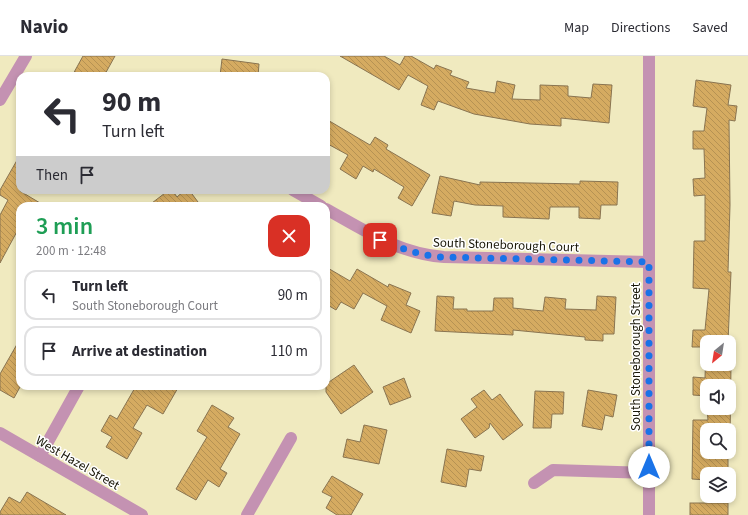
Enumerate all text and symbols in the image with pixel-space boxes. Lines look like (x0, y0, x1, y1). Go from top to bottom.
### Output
text: Navio (20, 14, 68, 41)
text: Map (564, 18, 589, 38)
text: Directions (611, 18, 670, 38)
text: Saved (692, 18, 728, 38)
text: 90 m (102, 82, 161, 122)
icon: left (36, 88, 88, 140)
text: Turn left (102, 119, 164, 144)
icon: arrive (76, 164, 98, 186)
text: Then (36, 165, 68, 186)
text: 3 min (36, 209, 93, 244)
button: close (268, 215, 310, 257)
pin (363, 223, 397, 257)
icon: arrive (369, 229, 391, 251)
street label: South Stoneborough Court (433, 233, 580, 257)
text: 200 m · 12:48 (36, 242, 106, 260)
text: Turn left (72, 276, 128, 297)
street label: South Stoneborough Street (627, 282, 645, 431)
icon: left (38, 284, 60, 306)
text: 90 m (278, 285, 308, 306)
text: South Stoneborough Court (72, 297, 218, 315)
north arrow (700, 335, 736, 371)
map controls (700, 335, 736, 503)
icon: arrive (38, 340, 60, 362)
text: Arrive at destination (72, 341, 207, 362)
text: 110 m (270, 341, 308, 362)
button: sound (700, 379, 736, 415)
button: search (700, 423, 736, 459)
street label: West Hazel Street (32, 432, 123, 495)
position arrow (628, 446, 670, 488)
button: layers (700, 467, 736, 503)

